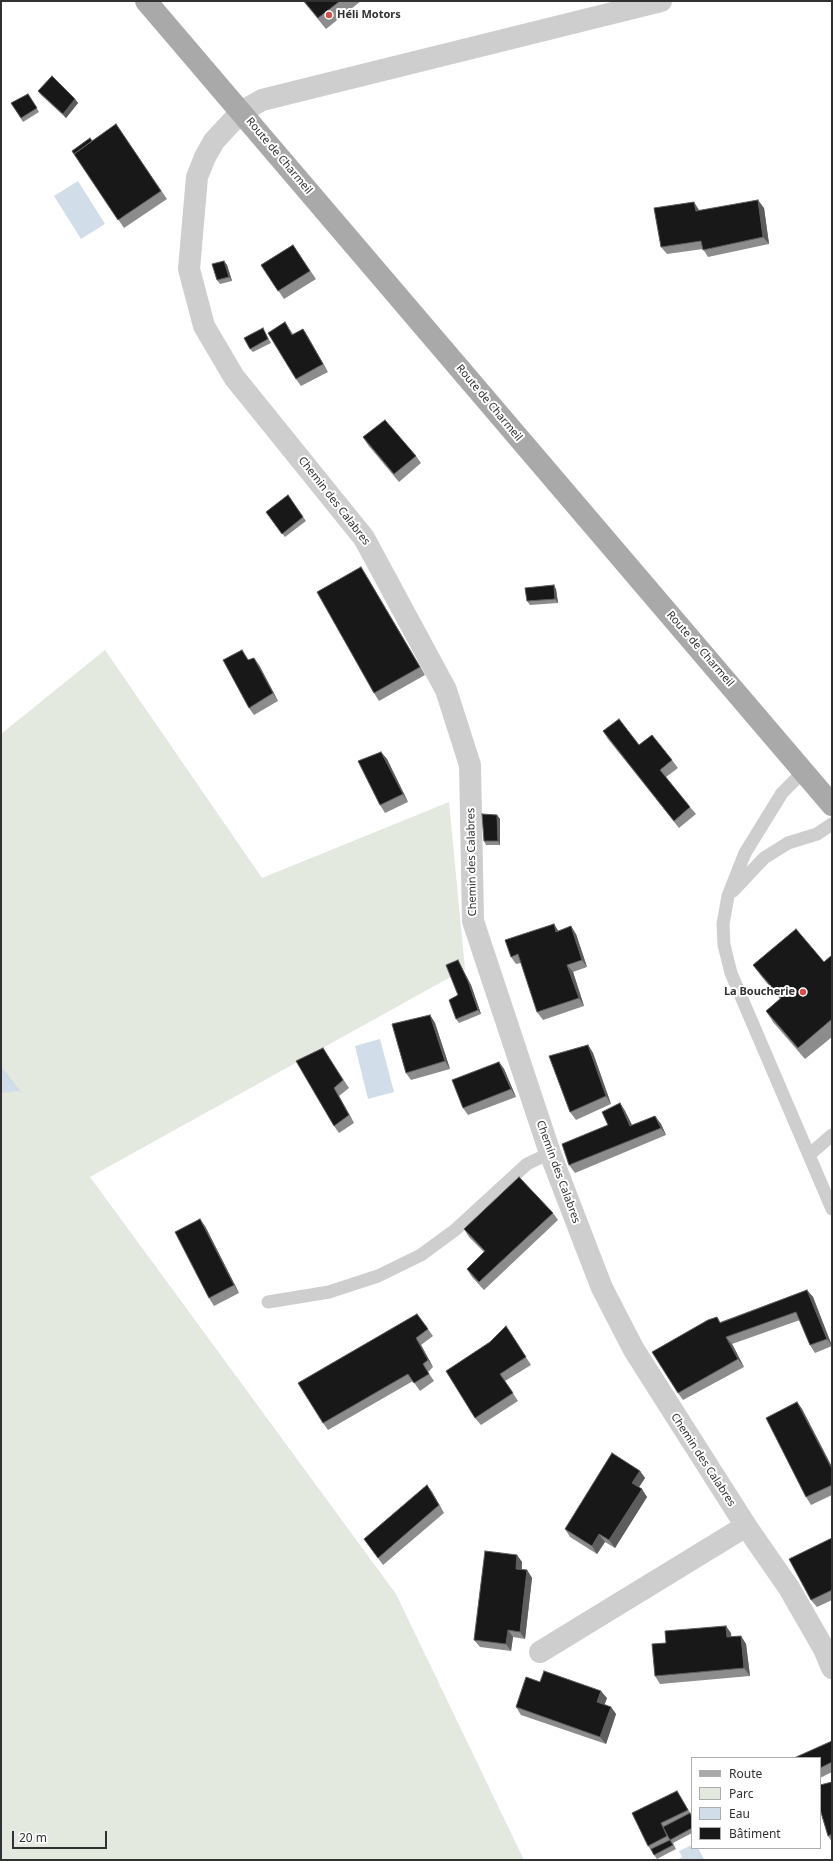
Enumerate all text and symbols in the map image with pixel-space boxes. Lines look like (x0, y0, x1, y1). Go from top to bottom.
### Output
place label: Héli Motors (337, 8, 401, 22)
marker: Héli Motors (324, 10, 334, 20)
street label: Route de Charmeil (243, 115, 315, 197)
street label: Route de Charmeil (453, 362, 525, 444)
street label: Chemin des Calabres (295, 454, 373, 548)
street label: Route de Charmeil (664, 609, 736, 689)
street label: Chemin des Calabres (464, 808, 480, 916)
place label: La Boucherie (724, 985, 795, 999)
marker: La Boucherie (798, 987, 808, 997)
street label: Chemin des Calabres (533, 1119, 583, 1225)
street label: Chemin des Calabres (668, 1411, 738, 1509)
legend (691, 1757, 821, 1849)
text: Route (729, 1765, 762, 1782)
text: Parc (729, 1785, 753, 1802)
text: Eau (729, 1805, 750, 1822)
scale bar (14, 1823, 109, 1849)
text: Bâtiment (729, 1825, 781, 1842)
text: 20 m (19, 1829, 47, 1846)

